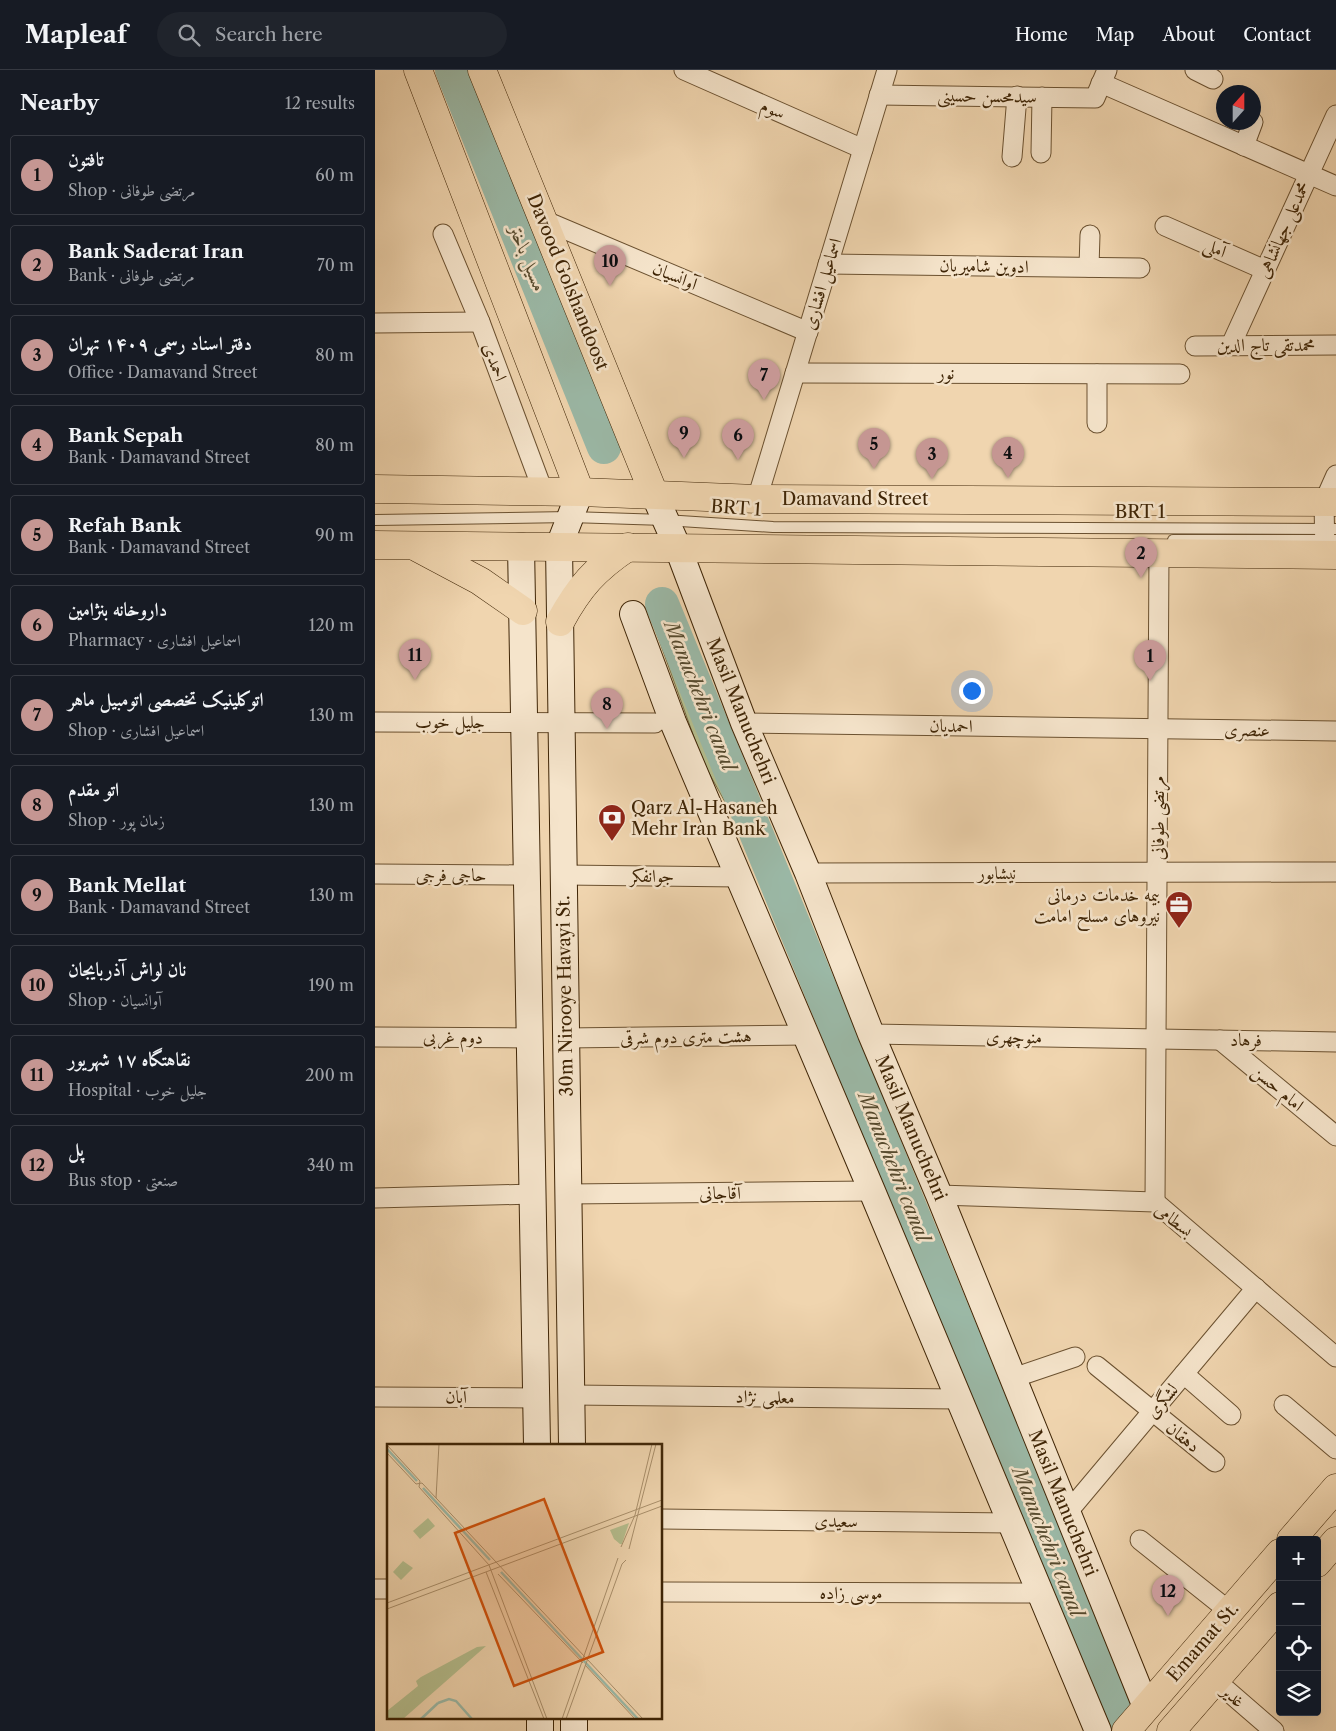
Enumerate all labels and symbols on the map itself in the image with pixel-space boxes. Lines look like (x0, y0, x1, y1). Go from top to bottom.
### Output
street label: سیدمحسن حسینی (937, 84, 1037, 110)
north arrow (1216, 85, 1261, 130)
street label: سوم (755, 94, 789, 129)
street label: محمدعلی جهانشاهی (1252, 178, 1316, 283)
street label: Davood Golshandoost (522, 190, 614, 374)
water label: مسیل باختر (502, 219, 552, 296)
street label: آملی (1199, 233, 1232, 265)
street label: اسماعیل افشاری (798, 236, 848, 333)
pin: 10 (594, 245, 626, 286)
street label: ادوین شامیریان (939, 254, 1029, 278)
street label: آوانسیان (649, 257, 703, 296)
street label: محمدتقی تاج الدین (1217, 334, 1315, 361)
street label: احمدی (478, 340, 512, 384)
pin: 7 (748, 359, 780, 400)
street label: نور (936, 362, 954, 384)
pin: 9 (668, 417, 700, 458)
pin: 6 (722, 419, 754, 460)
pin: 5 (858, 428, 890, 469)
pin: 4 (992, 437, 1024, 478)
pin: 3 (916, 438, 948, 479)
street label: Damavand Street (782, 488, 929, 510)
street label: BRT 1 (710, 495, 762, 521)
street label: BRT 1 (1115, 501, 1166, 523)
pin: 2 (1125, 537, 1157, 578)
water label: Manuchehri canal (659, 616, 741, 776)
street label: Masil Manuchehri (702, 635, 781, 788)
pin: 11 (399, 639, 431, 680)
pin: 1 (1134, 640, 1166, 681)
your location (959, 678, 985, 704)
pin: 8 (591, 688, 623, 729)
street label: جلیل خوب (415, 711, 485, 735)
street label: احمدیان (929, 715, 973, 737)
street label: عنصری (1224, 719, 1270, 742)
street label: مرتضی طوفانی (1147, 776, 1171, 860)
place label: Qarz Al-Hasaneh Mehr Iran Bank (631, 797, 778, 840)
bank icon: Qarz Al-Hasaneh Mehr Iran Bank (597, 803, 627, 842)
street label: نیشابور (976, 862, 1016, 884)
street label: حاجی فرجی (416, 864, 486, 887)
street label: جوانفکر (628, 865, 674, 888)
place label: بیمه خدمات درمانی نیروهای مسلح امامت (1034, 884, 1160, 932)
office icon: بیمه خدمات درمانی نیروهای مسلح امامت (1164, 890, 1194, 929)
street label: 30m Nirooye Havayi St. (552, 895, 578, 1097)
street label: دوم غربی (423, 1025, 483, 1054)
street label: هشت متری دوم شرقی (620, 1025, 752, 1054)
street label: منوچهری (986, 1026, 1042, 1049)
street label: فرهاد (1230, 1029, 1262, 1052)
street label: Masil Manuchehri (870, 1052, 952, 1205)
street label: امام حسن (1244, 1060, 1309, 1120)
water label: Manuchehri canal (853, 1087, 935, 1247)
street label: آقاجانی (699, 1182, 743, 1204)
street label: بسطامی (1151, 1198, 1198, 1242)
street label: لشگری (1141, 1379, 1184, 1424)
street label: معلمی نژاد (735, 1385, 795, 1410)
street label: آبان (445, 1386, 469, 1408)
street label: دهقان (1162, 1417, 1204, 1457)
street label: Masil Manuchehri (1024, 1427, 1103, 1580)
inset map (387, 1444, 663, 1718)
water label: Manuchehri canal (1007, 1462, 1089, 1622)
street label: سعیدی (814, 1510, 858, 1532)
pin: 12 (1152, 1575, 1184, 1616)
street label: موسی زاده (819, 1582, 883, 1606)
street label: Emamat St. (1163, 1598, 1243, 1686)
street label: غدیر (1215, 1678, 1249, 1712)

